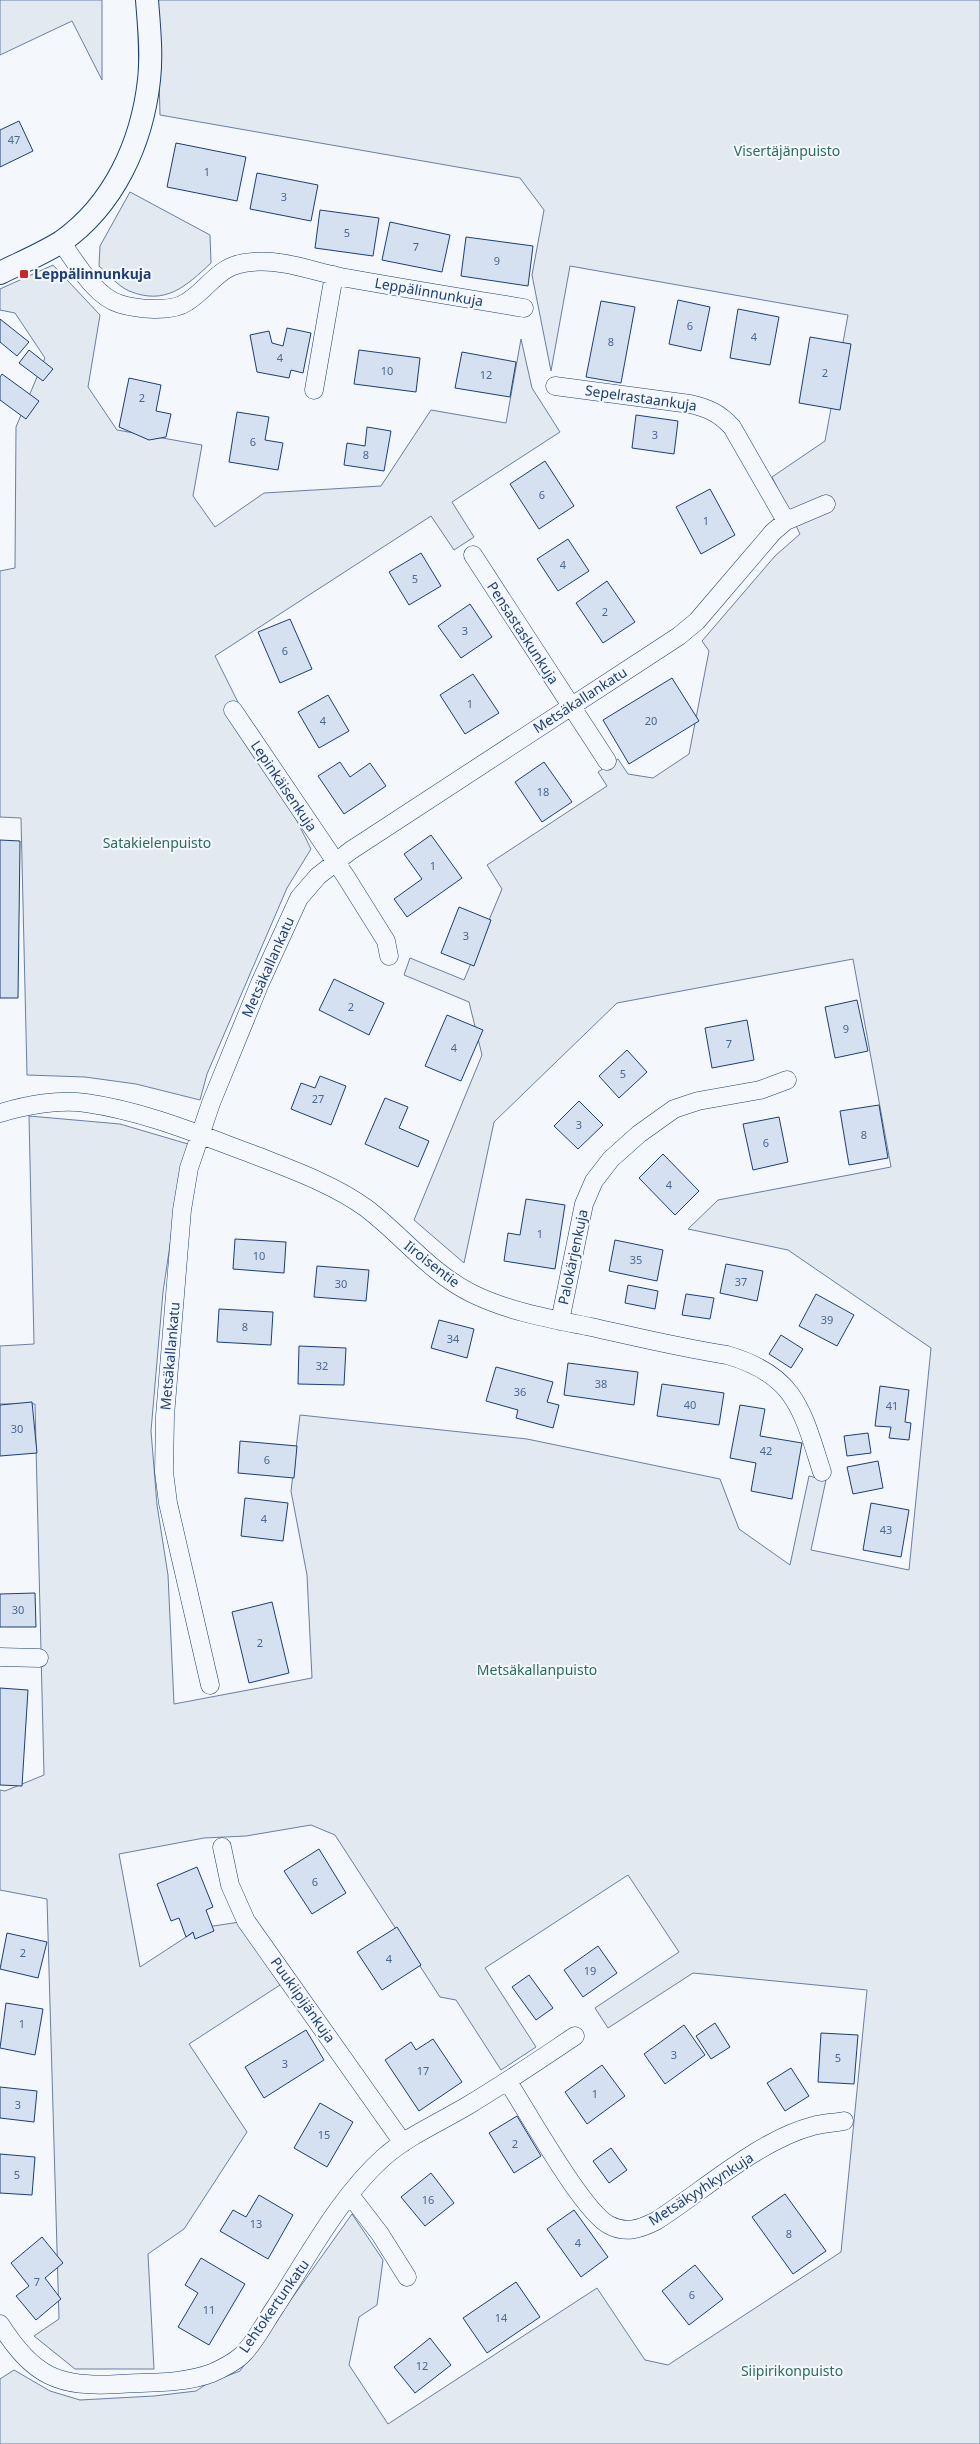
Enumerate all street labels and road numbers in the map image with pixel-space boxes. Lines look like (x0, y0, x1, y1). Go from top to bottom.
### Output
street label: Leppälinnunkuja (373, 273, 485, 310)
street label: Sepelrastaankuja (584, 380, 698, 415)
street label: Pensastaskunkuja (483, 578, 564, 688)
street label: Metsäkallankatu (529, 662, 630, 737)
street label: Lepinkäisenkuja (247, 737, 322, 835)
street label: Metsäkallankatu (237, 913, 298, 1020)
street label: Palokärjenkuja (553, 1207, 592, 1306)
street label: Iiroisentie (401, 1236, 464, 1291)
street label: Metsäkallankatu (155, 1301, 184, 1411)
street label: Puukiipijänkuja (267, 1953, 340, 2046)
street label: Metsäkyyhkynkuja (645, 2148, 757, 2230)
street label: Lehtokertunkatu (234, 2255, 313, 2356)

